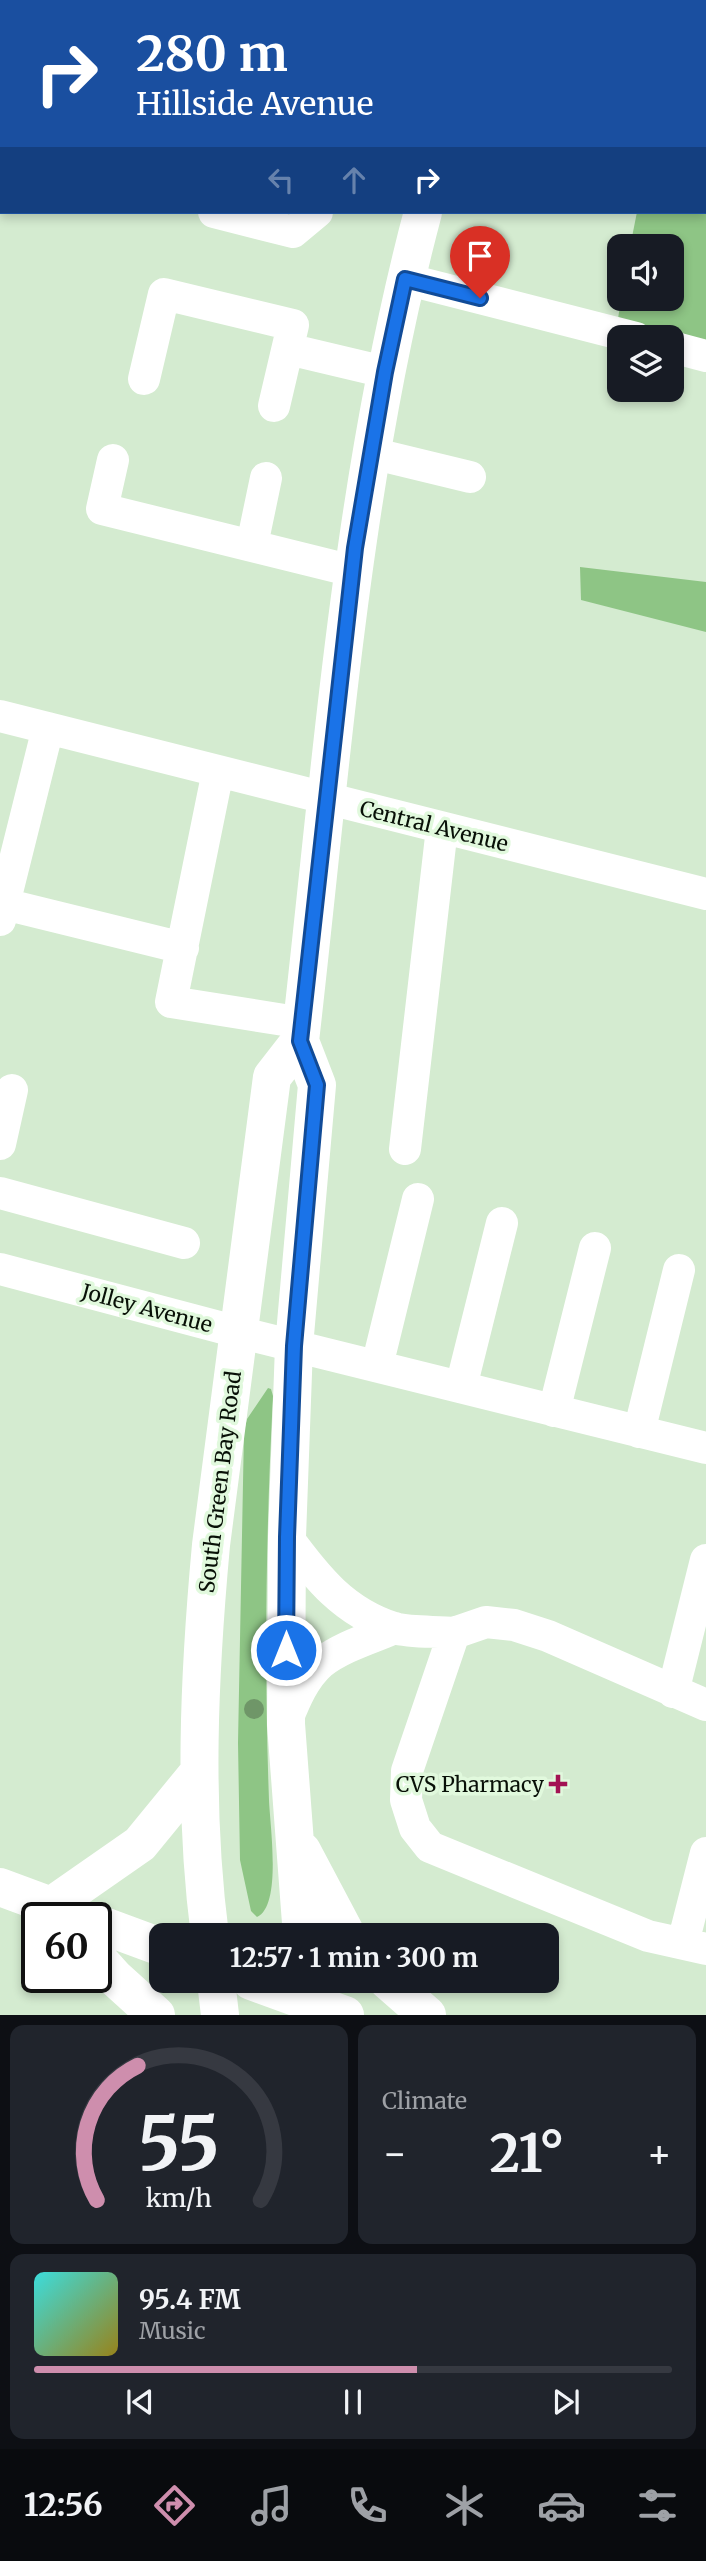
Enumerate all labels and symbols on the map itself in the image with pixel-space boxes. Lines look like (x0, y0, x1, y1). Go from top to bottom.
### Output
pin (450, 226, 510, 298)
street label: Central Avenue (357, 795, 511, 858)
street label: Jolley Avenue (78, 1277, 215, 1338)
street label: South Green Bay Road (193, 1369, 247, 1595)
position arrow (249, 1613, 323, 1687)
place label: CVS Pharmacy (396, 1771, 545, 1798)
marker: CVS Pharmacy (550, 1776, 566, 1792)
speed limit sign: 60 (21, 1902, 112, 1993)

